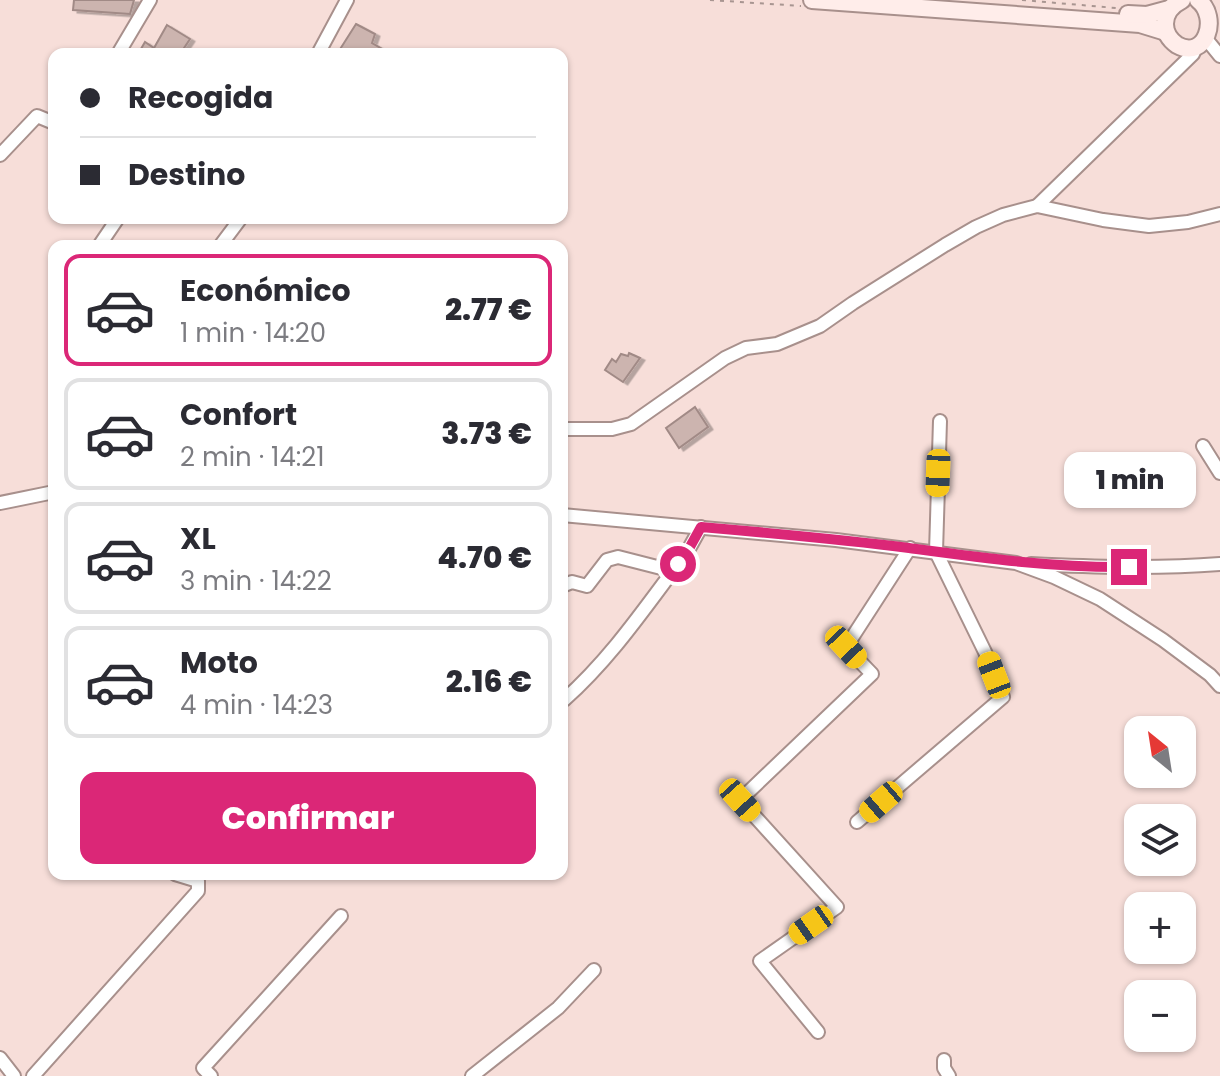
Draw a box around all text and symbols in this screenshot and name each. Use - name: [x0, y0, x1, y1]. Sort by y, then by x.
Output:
- text: Recogida: [128, 76, 273, 119]
- text: Destino: [128, 153, 245, 196]
- text: Económico: [180, 269, 351, 312]
- icon: car: [84, 274, 156, 346]
- text: 2.77 €: [445, 288, 532, 331]
- text: 1 min · 14:20: [180, 315, 326, 351]
- text: Confort: [180, 393, 297, 436]
- icon: car: [84, 398, 156, 470]
- text: 3.73 €: [441, 412, 532, 455]
- text: 2 min · 14:21: [180, 439, 325, 475]
- car: [925, 449, 951, 497]
- callout: 1 min: [1063, 451, 1195, 507]
- text: 1 min: [1096, 462, 1164, 498]
- text: XL: [180, 517, 216, 560]
- icon: car: [84, 522, 156, 594]
- text: 4.70 €: [437, 536, 532, 579]
- route start: [660, 546, 696, 582]
- route end: [1111, 549, 1147, 585]
- text: 3 min · 14:22: [180, 563, 332, 599]
- car: [821, 621, 871, 673]
- text: Moto: [180, 641, 258, 684]
- icon: car: [84, 646, 156, 718]
- car: [974, 648, 1014, 702]
- text: 2.16 €: [446, 660, 532, 703]
- text: 4 min · 14:23: [180, 687, 333, 723]
- north arrow: [1124, 716, 1196, 788]
- map controls: [1124, 716, 1196, 1052]
- button: Confirmar: [80, 772, 536, 864]
- car: [715, 774, 765, 826]
- car: [855, 777, 907, 827]
- button: layers: [1124, 804, 1196, 876]
- button: +: [1124, 892, 1196, 964]
- car: [784, 901, 838, 949]
- button: −: [1124, 980, 1196, 1052]

